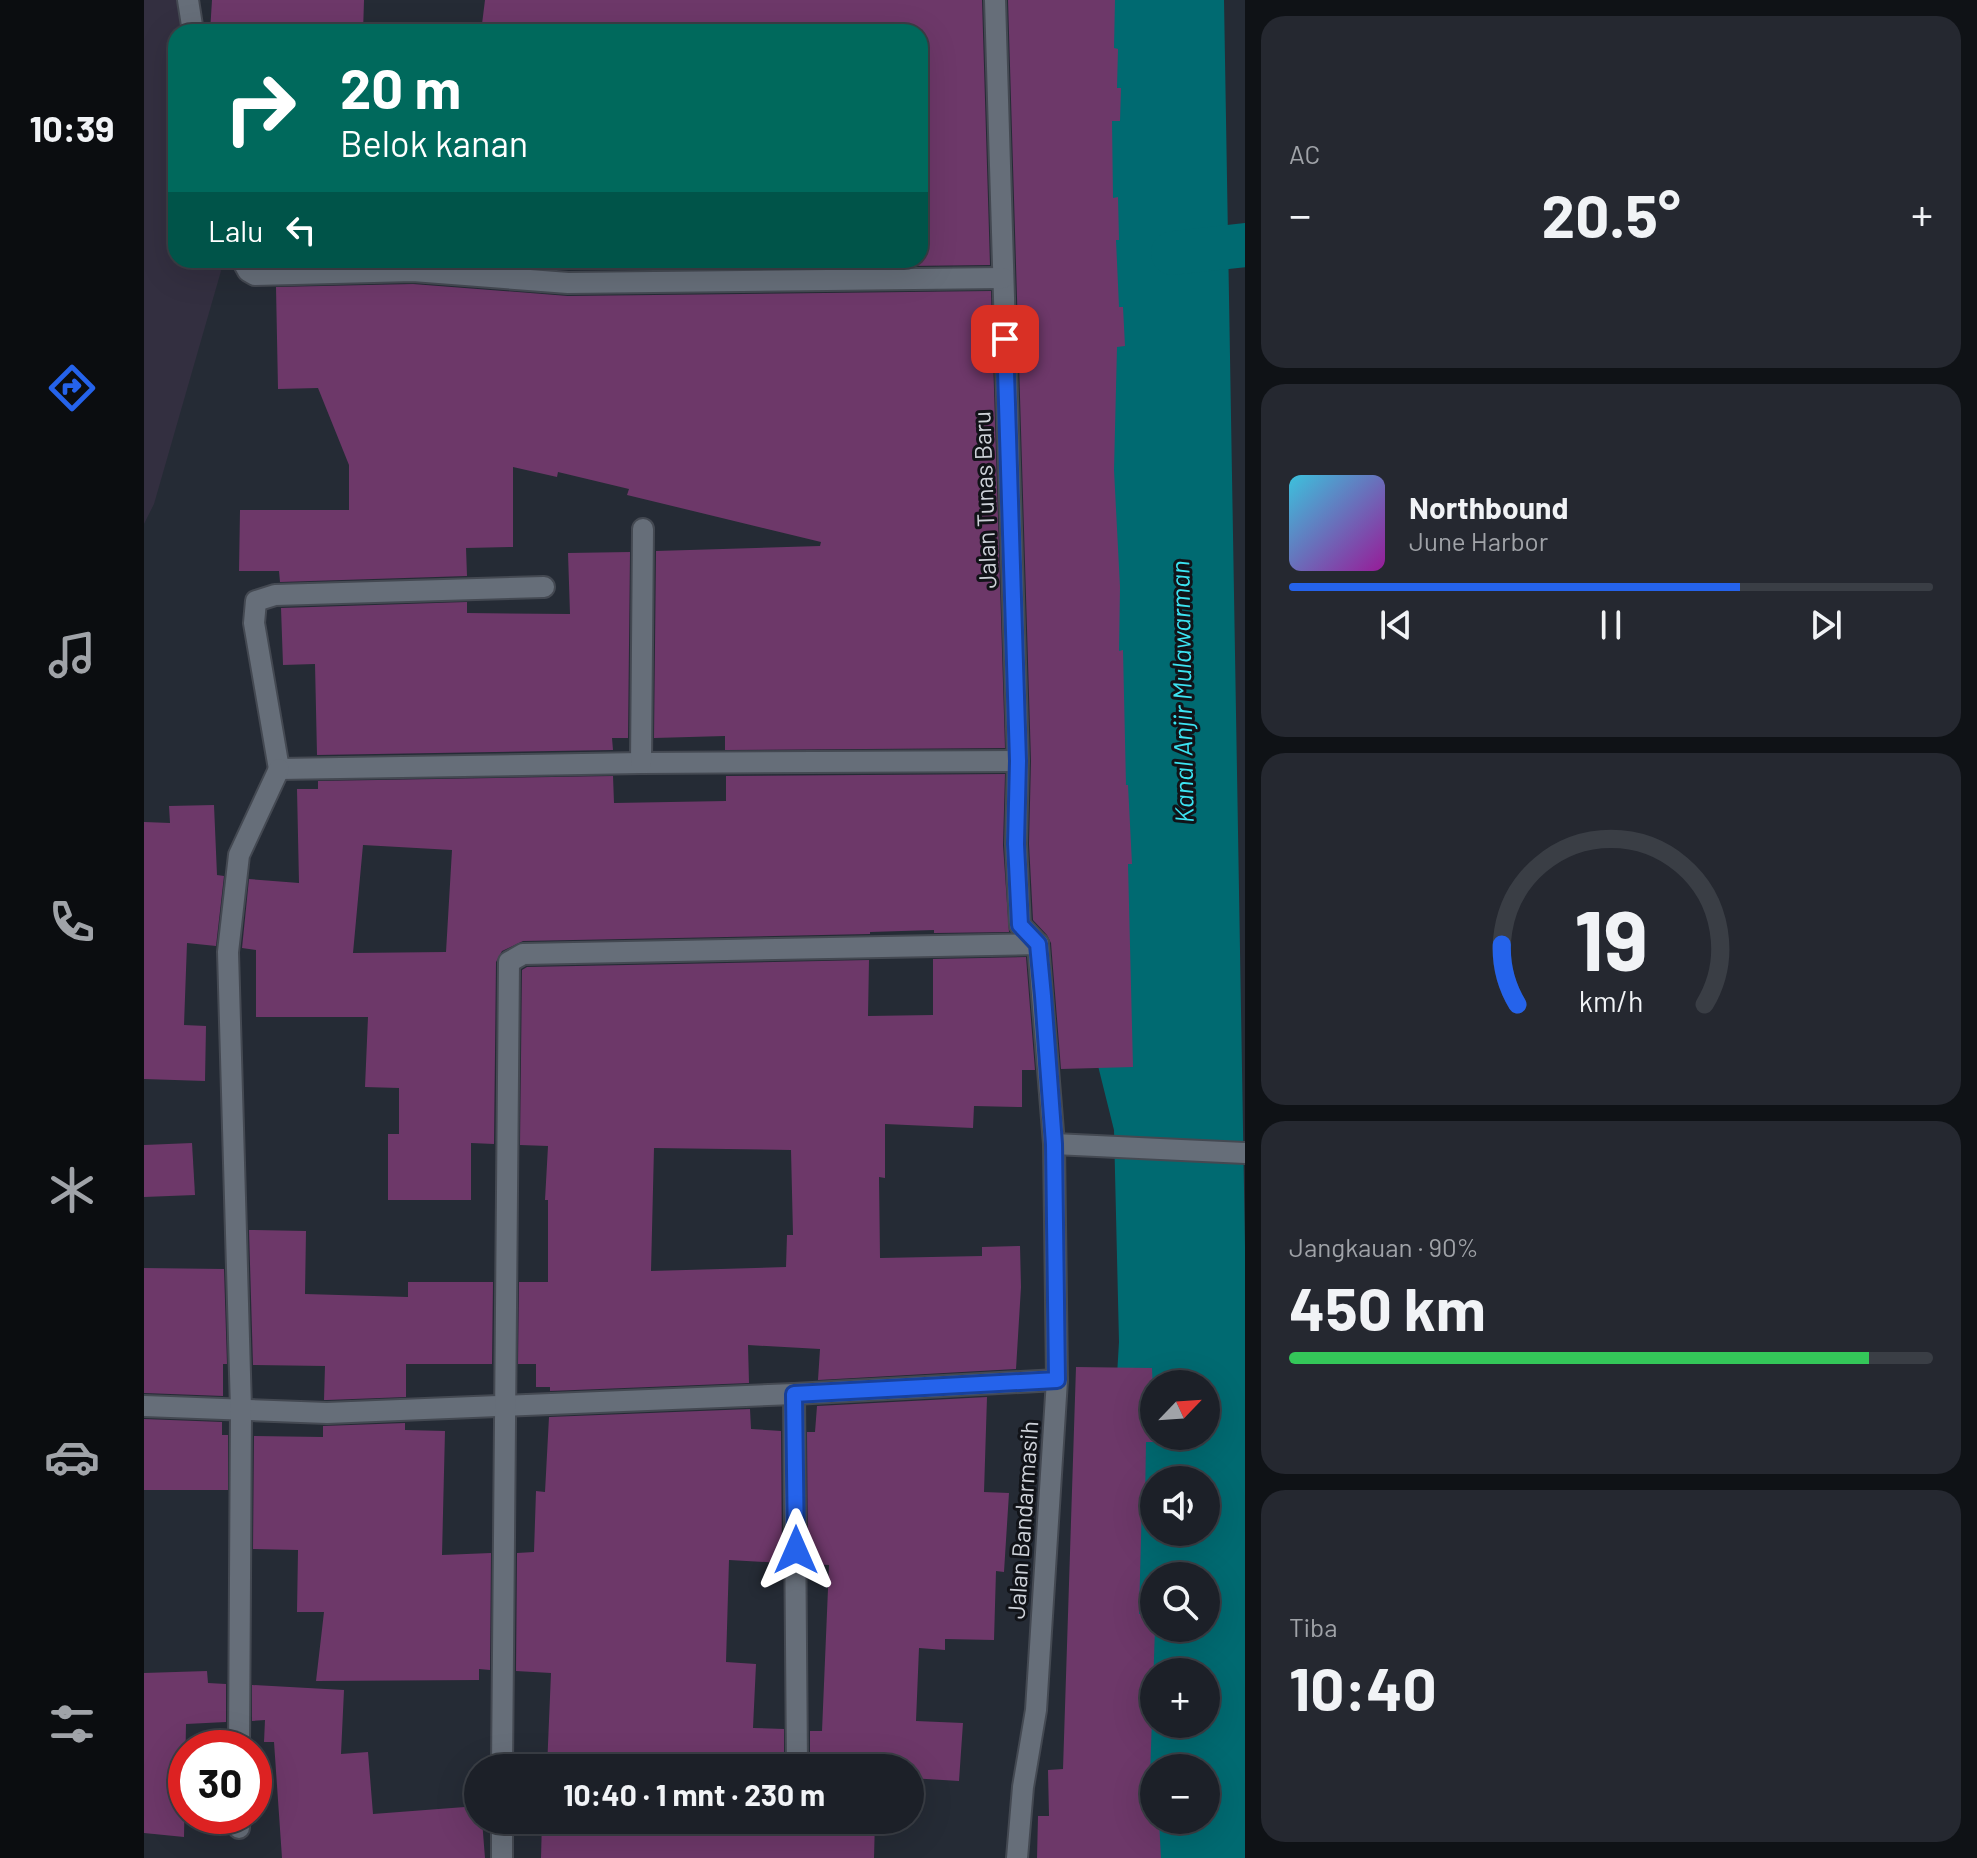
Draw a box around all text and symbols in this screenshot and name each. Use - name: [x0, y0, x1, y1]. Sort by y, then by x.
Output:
- text: 20 m: [340, 53, 461, 120]
- icon: right: [208, 56, 312, 160]
- text: 10:39: [30, 106, 114, 149]
- text: Belok kanan: [340, 121, 528, 164]
- text: AC: [1289, 138, 1320, 169]
- text: 20.5°: [1542, 178, 1680, 250]
- text: −: [1289, 187, 1311, 240]
- text: +: [1911, 187, 1933, 240]
- icon: left: [279, 208, 323, 252]
- text: Lalu: [208, 212, 263, 248]
- pin: [971, 305, 1039, 373]
- icon: arrive: [983, 317, 1027, 361]
- icon: directions: [44, 360, 100, 416]
- street label: Jalan Tunas Baru: [966, 411, 1002, 589]
- text: Northbound: [1409, 489, 1568, 525]
- text: June Harbor: [1409, 525, 1548, 556]
- water label: Kanal Anjir Mulawarman: [1163, 560, 1199, 824]
- icon: previous: [1374, 603, 1418, 647]
- icon: pause: [1589, 603, 1633, 647]
- icon: next: [1804, 603, 1848, 647]
- icon: music: [44, 627, 100, 683]
- text: 19: [1574, 888, 1648, 988]
- icon: phone: [44, 894, 100, 950]
- text: km/h: [1579, 983, 1643, 1018]
- icon: climate: [44, 1162, 100, 1218]
- text: Jangkauan · 90%: [1289, 1231, 1479, 1262]
- text: 450 km: [1289, 1271, 1486, 1343]
- north arrow: [1140, 1370, 1220, 1450]
- map controls: [1140, 1370, 1220, 1834]
- street label: Jalan Bandarmasih: [1001, 1420, 1043, 1620]
- icon: car: [44, 1429, 100, 1485]
- button: sound: [1140, 1466, 1220, 1546]
- position arrow: [754, 1508, 838, 1592]
- button: search: [1140, 1562, 1220, 1642]
- text: Tiba: [1289, 1611, 1338, 1642]
- text: 10:40: [1289, 1651, 1437, 1723]
- button: +: [1140, 1658, 1220, 1738]
- icon: filters: [44, 1696, 100, 1752]
- speed limit sign: 30: [168, 1730, 272, 1834]
- button: −: [1140, 1754, 1220, 1834]
- text: 10:40 · 1 mnt · 230 m: [563, 1776, 825, 1812]

